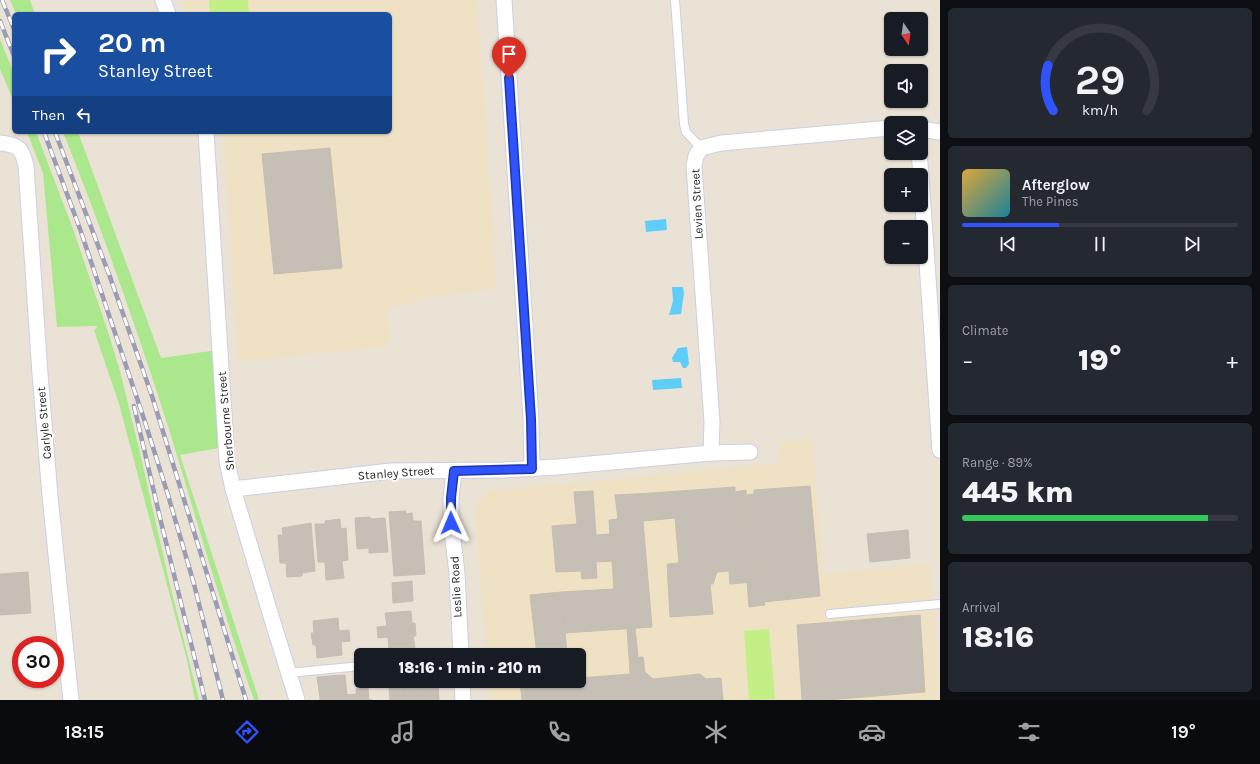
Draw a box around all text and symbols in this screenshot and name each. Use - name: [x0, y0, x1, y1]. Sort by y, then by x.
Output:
- north arrow: [884, 12, 928, 56]
- map controls: [884, 12, 928, 264]
- text: 20 m: [98, 26, 166, 59]
- icon: right: [32, 28, 84, 80]
- pin: [492, 37, 526, 78]
- icon: arrive: [498, 43, 520, 65]
- text: 29: [1075, 56, 1125, 104]
- text: Stanley Street: [98, 60, 213, 82]
- button: sound: [884, 64, 928, 108]
- text: km/h: [1082, 102, 1118, 119]
- icon: left: [73, 104, 95, 126]
- text: Then: [32, 106, 65, 124]
- button: layers: [884, 116, 928, 160]
- street label: Levien Street: [688, 168, 706, 240]
- button: +: [884, 168, 928, 212]
- text: Afterglow: [1022, 176, 1090, 194]
- text: The Pines: [1022, 194, 1079, 209]
- button: −: [884, 220, 928, 264]
- icon: previous: [997, 233, 1019, 255]
- icon: pause: [1089, 233, 1111, 255]
- icon: next: [1181, 233, 1203, 255]
- text: Climate: [962, 323, 1008, 338]
- text: 19°: [1078, 342, 1122, 378]
- text: −: [962, 348, 974, 374]
- text: +: [1226, 348, 1238, 374]
- street label: Sherbourne Street: [215, 370, 237, 471]
- street label: Carlyle Street: [34, 386, 54, 460]
- text: Range · 89%: [962, 455, 1032, 470]
- street label: Stanley Street: [357, 463, 435, 483]
- text: 445 km: [962, 474, 1074, 510]
- position arrow: [430, 502, 472, 544]
- street label: Leslie Road: [447, 556, 465, 618]
- text: Arrival: [962, 600, 1000, 615]
- text: 18:16: [962, 619, 1034, 655]
- speed limit sign: 30: [12, 636, 64, 688]
- text: 18:16 · 1 min · 210 m: [399, 659, 541, 677]
- icon: directions: [233, 718, 261, 746]
- icon: music: [389, 718, 417, 746]
- icon: phone: [545, 718, 573, 746]
- icon: climate: [702, 718, 730, 746]
- icon: car: [858, 718, 886, 746]
- icon: filters: [1015, 718, 1043, 746]
- text: 18:15: [64, 721, 104, 743]
- text: 19°: [1171, 721, 1196, 743]

